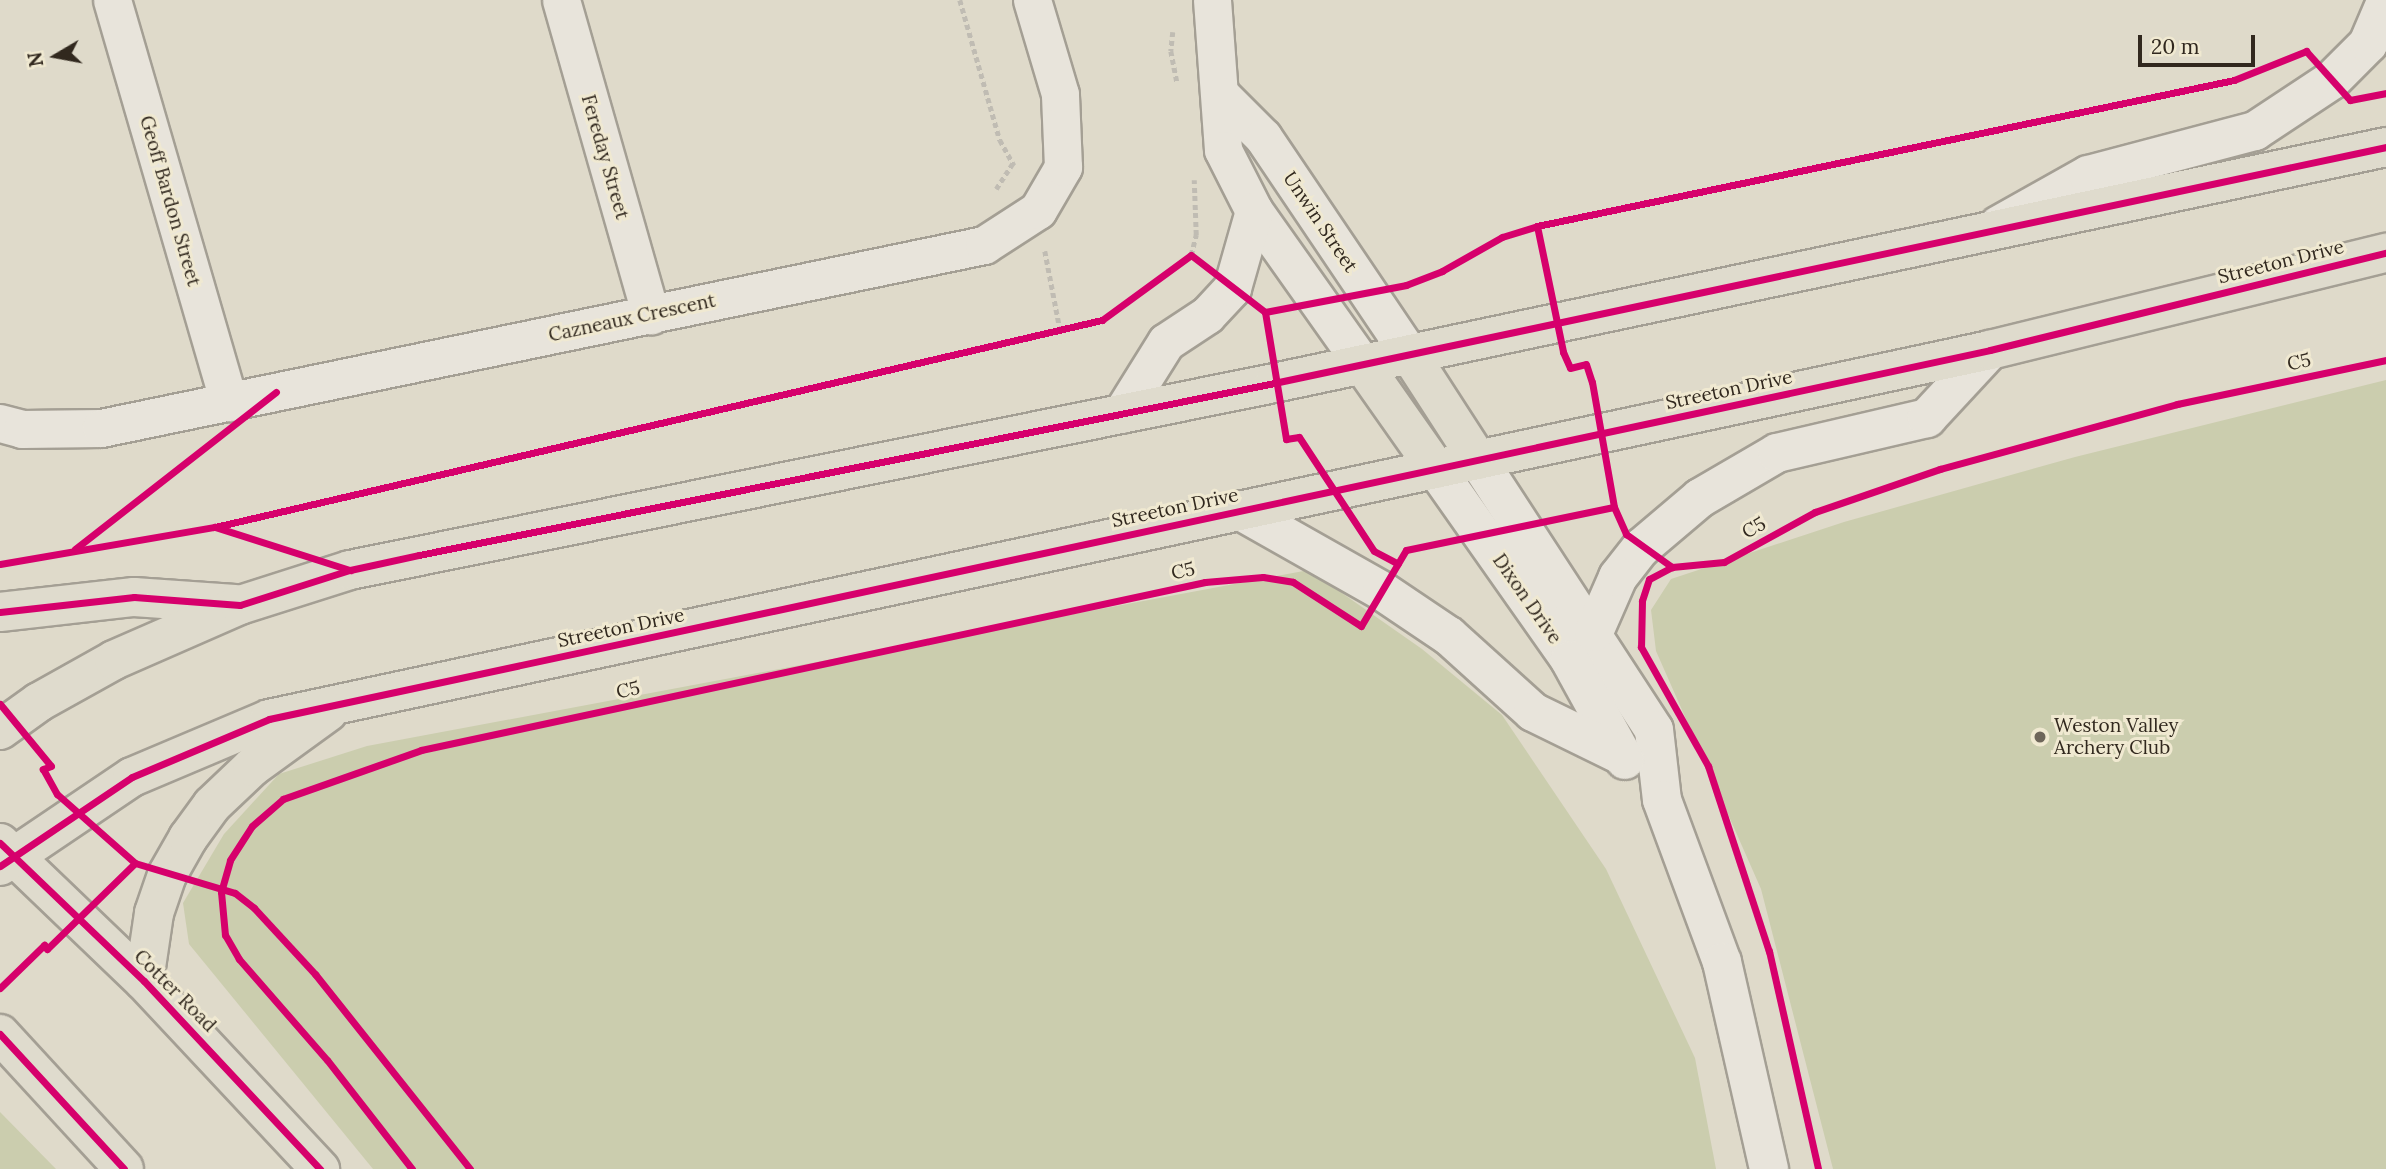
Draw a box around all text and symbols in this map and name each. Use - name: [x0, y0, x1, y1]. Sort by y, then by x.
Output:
- north arrow: [21, 21, 91, 91]
- scale bar: [2141, 21, 2258, 65]
- text: 20 m: [2151, 33, 2200, 60]
- text: N: [22, 50, 48, 69]
- street label: Fereday Street: [576, 92, 634, 222]
- street label: Geoff Bardon Street: [135, 113, 205, 289]
- street label: Unwin Street: [1278, 167, 1362, 277]
- street label: Streeton Drive: [2216, 235, 2346, 289]
- street label: Cazneaux Crescent: [546, 289, 718, 347]
- street label: C5: [2285, 348, 2313, 376]
- street label: Streeton Drive: [1664, 365, 1794, 415]
- street label: Streeton Drive: [1110, 483, 1240, 533]
- street label: C5: [1738, 512, 1770, 544]
- street label: Dixon Drive: [1488, 550, 1566, 648]
- street label: C5: [1169, 557, 1197, 585]
- street label: Streeton Drive: [556, 603, 686, 653]
- street label: C5: [614, 676, 642, 704]
- place label: Weston Valley Archery Club: [2054, 715, 2179, 759]
- marker: Weston Valley Archery Club: [2032, 729, 2048, 745]
- street label: Cotter Road: [129, 945, 221, 1037]

